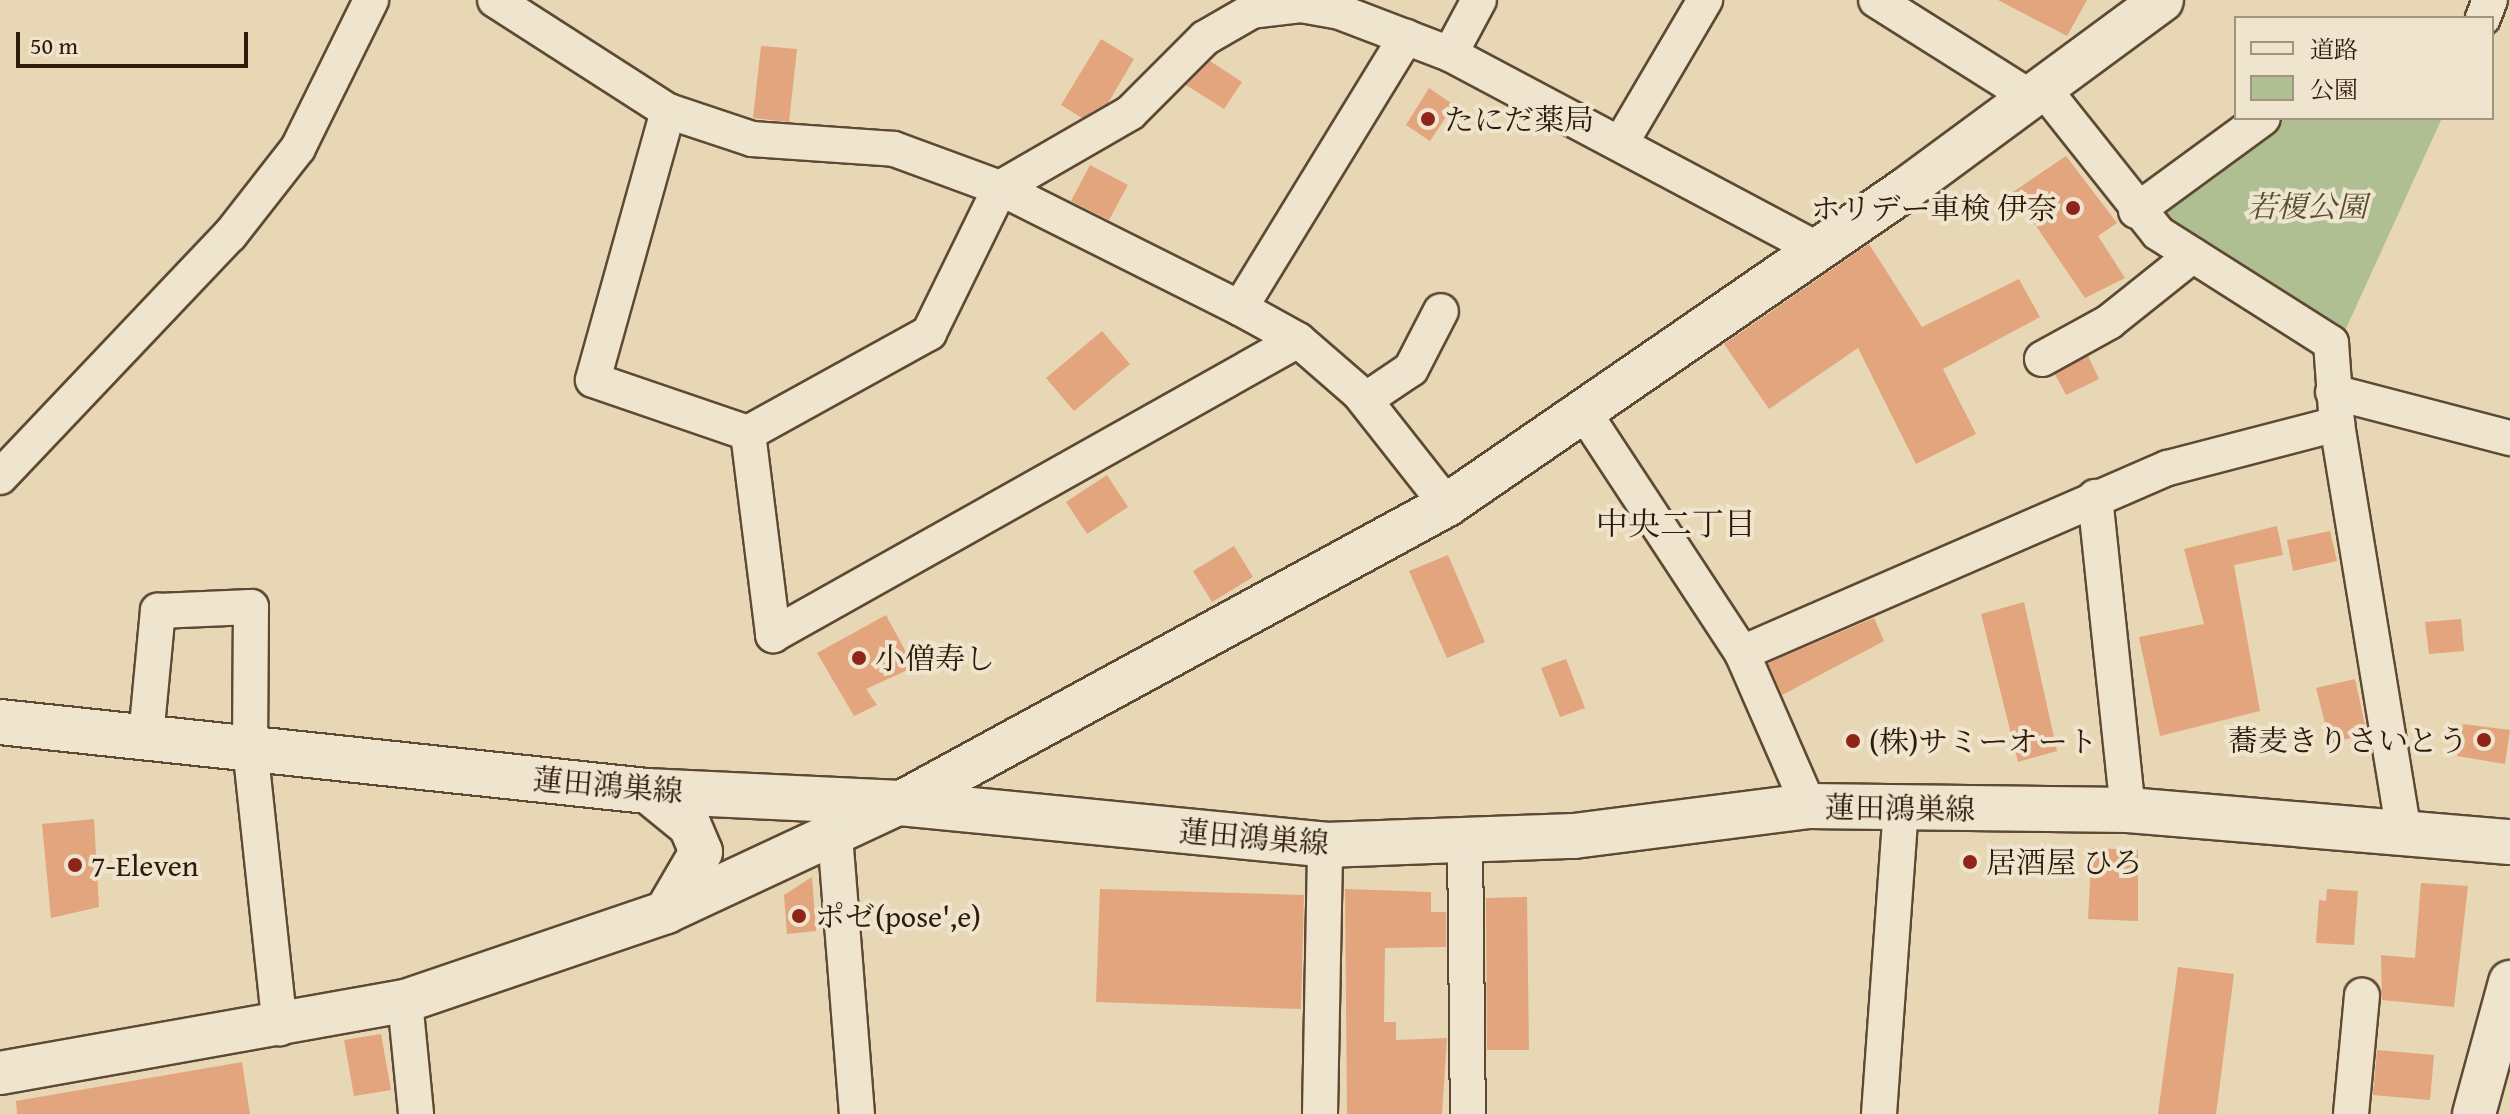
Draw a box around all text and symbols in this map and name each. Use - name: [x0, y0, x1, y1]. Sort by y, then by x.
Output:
- scale bar: [20, 16, 252, 66]
- legend: [2234, 16, 2494, 120]
- text: 50 m: [30, 28, 78, 63]
- text: 道路: [2310, 32, 2358, 67]
- text: 公園: [2310, 72, 2358, 107]
- place label: たにだ薬局: [1444, 101, 1594, 137]
- marker: たにだ薬局: [1419, 110, 1437, 128]
- park label: 若榎公園: [2247, 188, 2367, 224]
- place label: ホリデー車検 伊奈: [1810, 190, 2057, 226]
- marker: ホリデー車検 伊奈: [2064, 199, 2082, 217]
- district label: 中央二丁目: [1596, 505, 1756, 543]
- place label: 小僧寿し: [875, 640, 995, 676]
- marker: 小僧寿し: [850, 649, 868, 667]
- place label: 蕎麦きりさいとう: [2228, 722, 2468, 758]
- place label: (株)サミーオート: [1869, 723, 2098, 759]
- marker: 蕎麦きりさいとう: [2475, 731, 2493, 749]
- marker: (株)サミーオート: [1844, 732, 1862, 750]
- street label: 蓮田鴻巣線: [532, 761, 684, 809]
- street label: 蓮田鴻巣線: [1825, 789, 1975, 827]
- street label: 蓮田鴻巣線: [1178, 813, 1330, 861]
- place label: 居酒屋 ひろ: [1986, 844, 2143, 880]
- place label: 7-Eleven: [91, 847, 199, 883]
- marker: 居酒屋 ひろ: [1961, 853, 1979, 871]
- marker: 7-Eleven: [66, 856, 84, 874]
- place label: ポゼ(pose',e): [815, 898, 981, 934]
- marker: ポゼ(pose',e): [790, 907, 808, 925]

